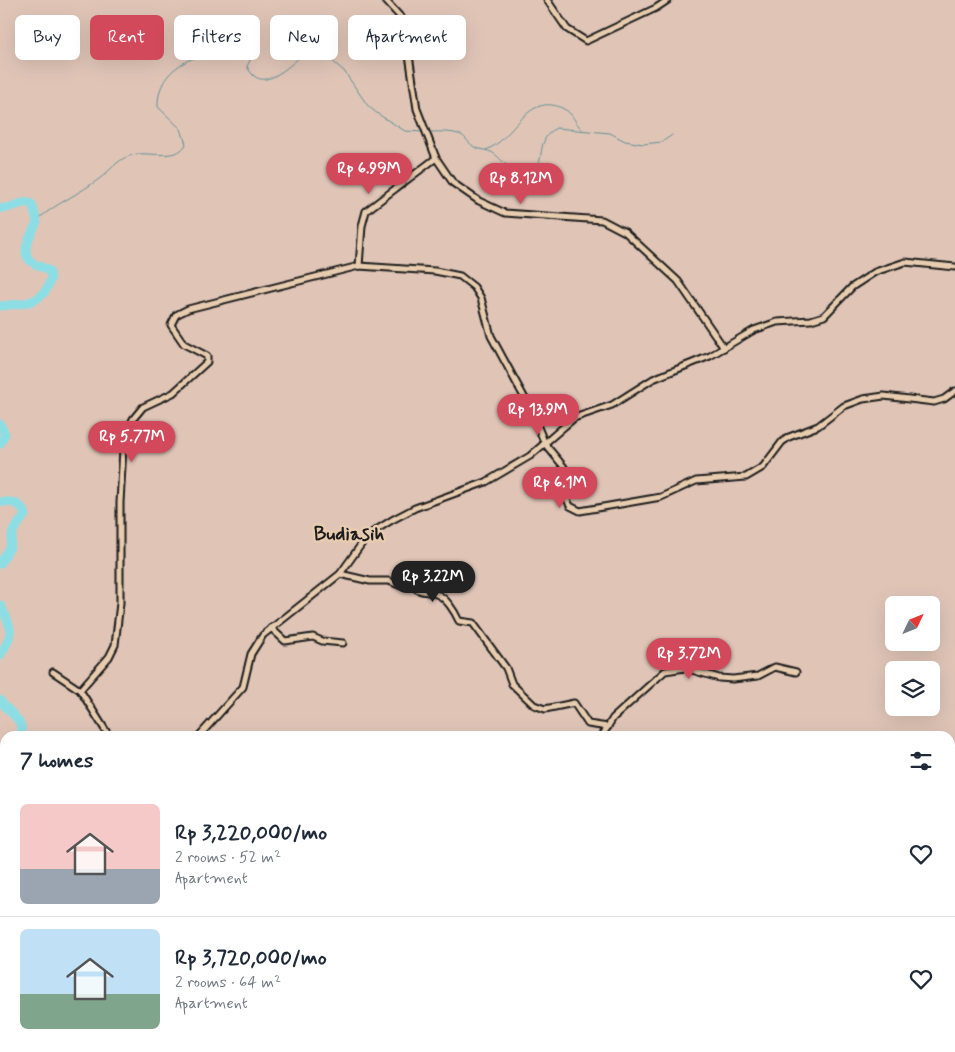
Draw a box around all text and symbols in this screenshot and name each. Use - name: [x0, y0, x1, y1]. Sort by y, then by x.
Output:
- chip: Buy: [15, 15, 80, 60]
- chip: Rent: [90, 15, 164, 60]
- chip: Filters: [174, 15, 260, 60]
- chip: New: [270, 15, 338, 60]
- chip: Apartment: [348, 15, 466, 60]
- pin: Rp 6.99M: [317, 152, 421, 195]
- text: Rp 6.99M: [337, 158, 401, 179]
- pin: Rp 8.12M: [469, 162, 573, 205]
- text: Rp 8.12M: [490, 168, 552, 189]
- pin: Rp 13.9M: [486, 394, 590, 436]
- text: Rp 13.9M: [508, 399, 568, 420]
- pin: Rp 5.77M: [80, 420, 184, 463]
- text: Rp 5.77M: [99, 426, 165, 447]
- pin: Rp 6.1M: [514, 466, 606, 509]
- text: Rp 6.1M: [533, 472, 587, 493]
- district label: Budiasih: [314, 521, 384, 548]
- pin: Rp 3.22M: [381, 560, 485, 603]
- text: Rp 3.22M: [402, 566, 464, 587]
- north arrow: [885, 596, 940, 651]
- map controls: [885, 596, 940, 716]
- pin: Rp 3.72M: [637, 638, 741, 680]
- text: Rp 3.72M: [657, 643, 721, 664]
- button: layers: [885, 661, 940, 716]
- text: 7 homes: [20, 747, 93, 775]
- icon: filters: [907, 747, 935, 775]
- text: Rp 3,220,000/mo: [175, 819, 327, 847]
- icon: home: [60, 824, 120, 884]
- icon: heart: [907, 840, 935, 868]
- text: 2 rooms · 52 m²: [175, 847, 281, 868]
- text: Apartment: [175, 868, 248, 889]
- text: Rp 3,720,000/mo: [175, 944, 327, 972]
- icon: home: [60, 949, 120, 1009]
- icon: heart: [907, 965, 935, 993]
- text: 2 rooms · 64 m²: [175, 972, 281, 993]
- text: Apartment: [175, 993, 248, 1014]

